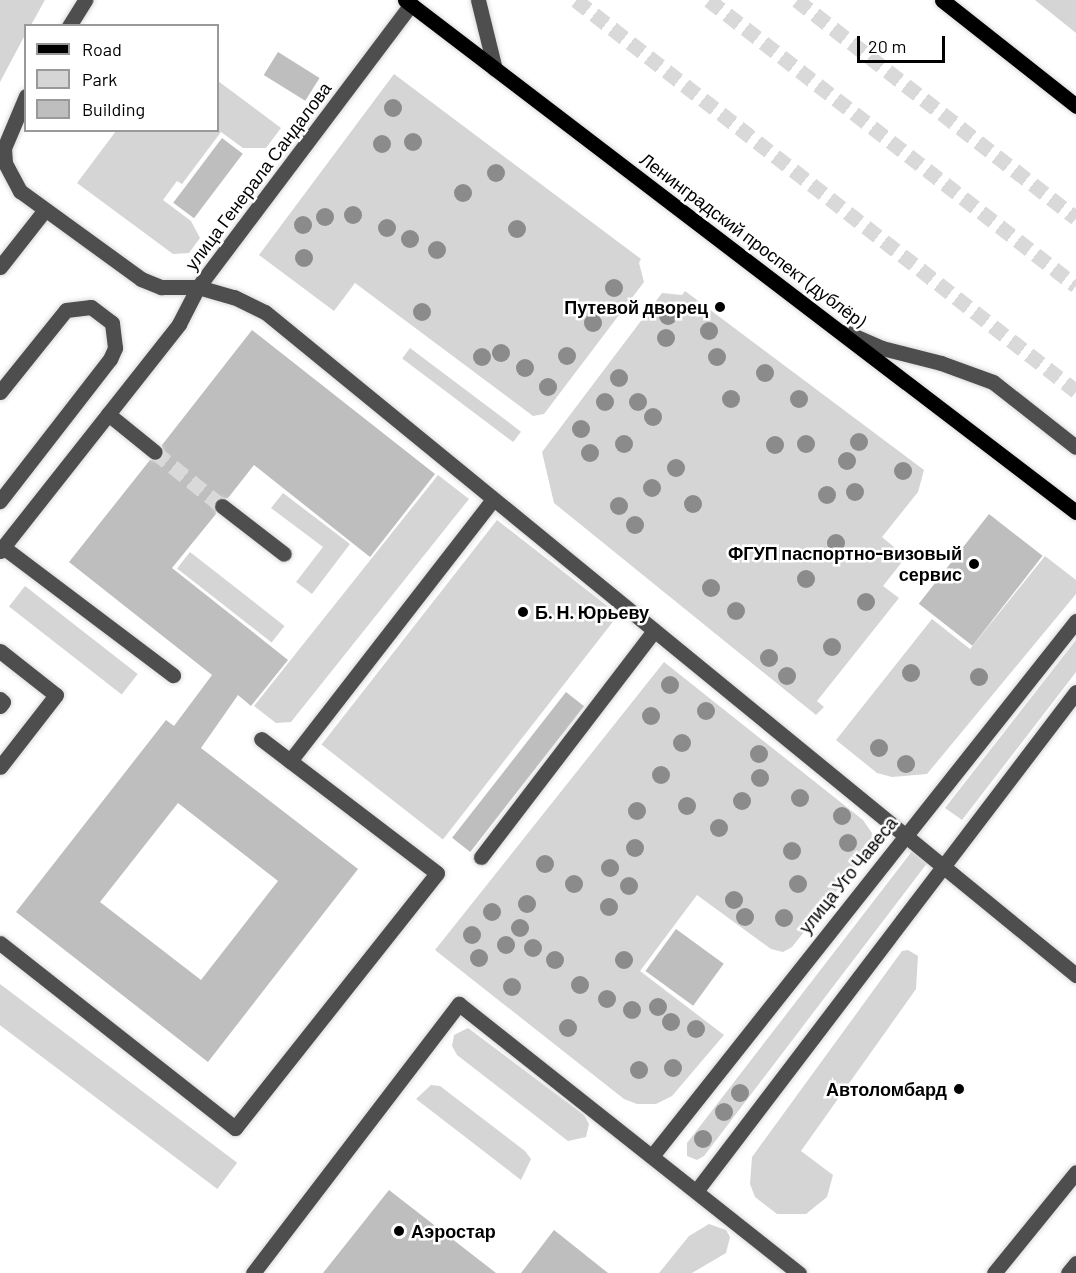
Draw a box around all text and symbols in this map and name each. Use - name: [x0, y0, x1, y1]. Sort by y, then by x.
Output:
- legend: [24, 24, 219, 132]
- scale bar: [860, 24, 948, 62]
- text: 20 m: [868, 35, 906, 57]
- text: Road: [82, 38, 122, 60]
- text: Park: [82, 68, 117, 90]
- street label: улица Генерала Сандалова: [180, 78, 336, 274]
- text: Building: [82, 98, 145, 120]
- street label: Ленинградский проспект (дублёр): [636, 148, 870, 332]
- place label: Путевой дворец: [564, 296, 708, 318]
- marker: Путевой дворец: [713, 300, 727, 314]
- place label: ФГУП паспортно-визовый сервис: [728, 543, 962, 586]
- marker: ФГУП паспортно-визовый сервис: [967, 557, 981, 571]
- place label: Б. Н. Юрьеву: [535, 601, 649, 623]
- marker: Б. Н. Юрьеву: [516, 605, 530, 619]
- street label: улица Уго Чавеса: [794, 812, 902, 938]
- place label: Автоломбард: [826, 1078, 947, 1100]
- marker: Автоломбард: [952, 1082, 966, 1096]
- place label: Аэростар: [411, 1220, 496, 1242]
- marker: Аэростар: [392, 1224, 406, 1238]

